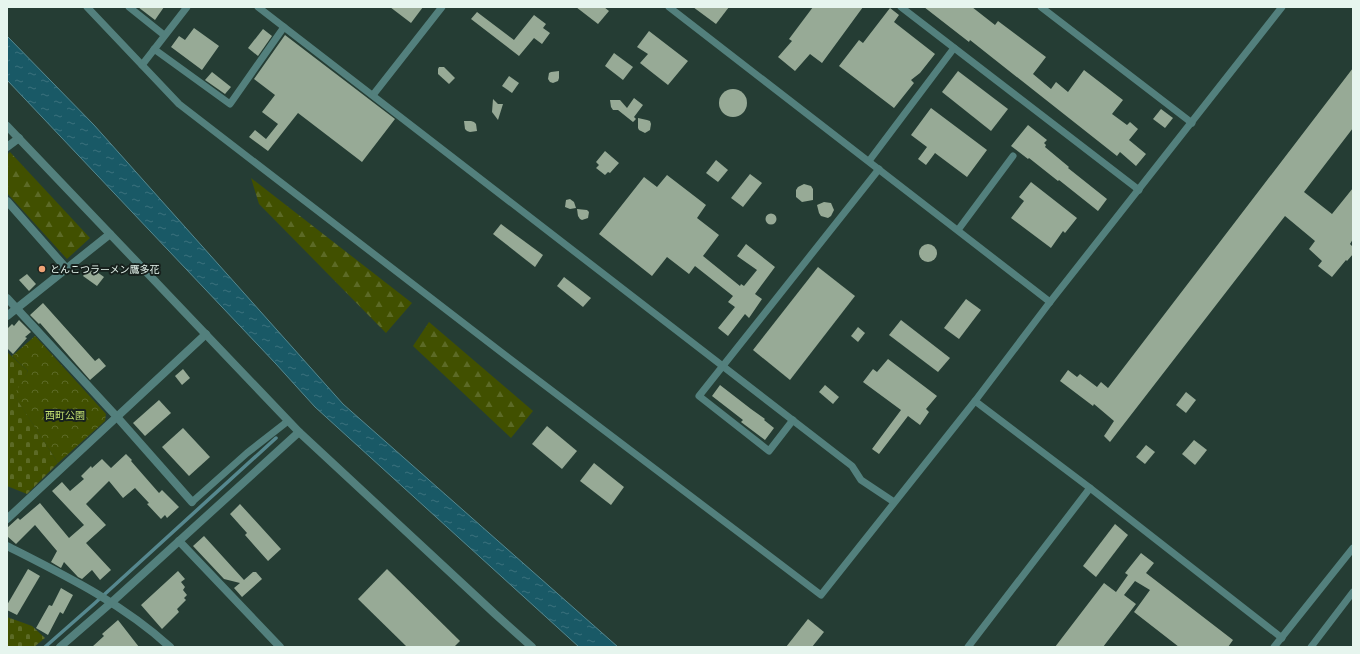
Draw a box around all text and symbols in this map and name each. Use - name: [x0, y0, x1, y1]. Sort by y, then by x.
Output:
- marker: とんこつラーメン鷹多花: [37, 264, 47, 274]
- place label: とんこつラーメン鷹多花: [50, 264, 160, 275]
- park label: 西町公園: [45, 410, 85, 421]

